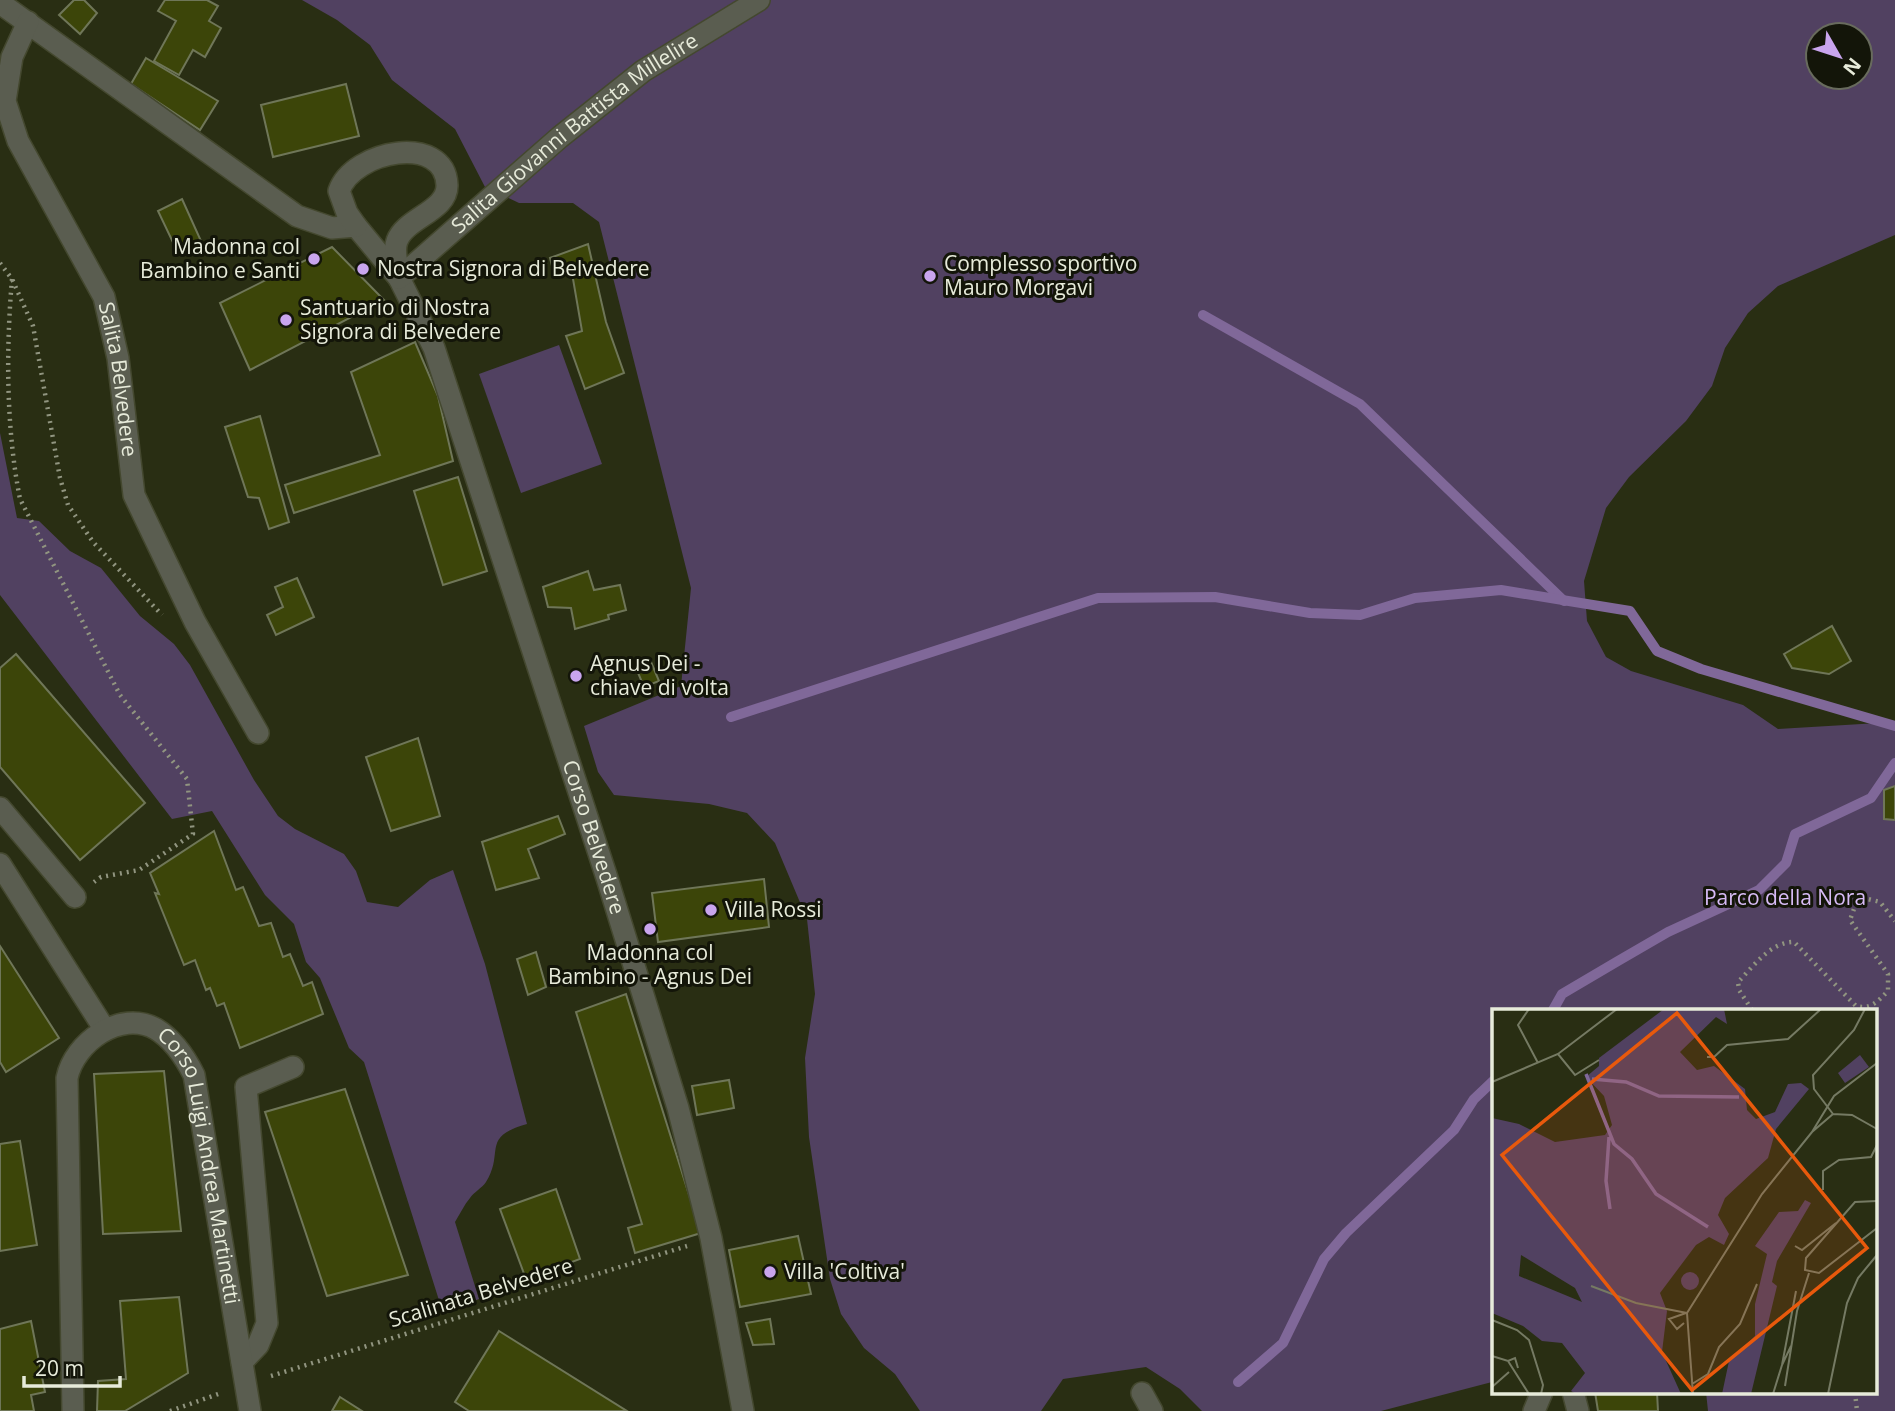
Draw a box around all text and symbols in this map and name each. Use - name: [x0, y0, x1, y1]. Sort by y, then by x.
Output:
- north arrow: [1804, 21, 1874, 91]
- street label: Salita Giovanni Battista Millelire: [445, 26, 703, 239]
- text: N: [1837, 53, 1867, 81]
- place label: Madonna col Bambino e Santi: [140, 232, 300, 284]
- place label: Complesso sportivo Mauro Morgavi: [944, 249, 1137, 301]
- marker: Madonna col Bambino e Santi: [306, 251, 322, 267]
- place label: Nostra Signora di Belvedere: [377, 254, 650, 282]
- marker: Nostra Signora di Belvedere: [355, 261, 371, 277]
- marker: Complesso sportivo Mauro Morgavi: [922, 268, 938, 284]
- place label: Santuario di Nostra Signora di Belvedere: [300, 293, 501, 345]
- street label: Salita Belvedere: [93, 299, 144, 458]
- marker: Santuario di Nostra Signora di Belvedere: [278, 312, 294, 328]
- place label: Agnus Dei - chiave di volta: [590, 649, 729, 701]
- marker: Agnus Dei - chiave di volta: [568, 668, 584, 684]
- street label: Corso Belvedere: [556, 756, 632, 918]
- park label: Parco della Nora: [1704, 883, 1866, 911]
- place label: Villa Rossi: [725, 895, 821, 923]
- marker: Villa Rossi: [703, 902, 719, 918]
- marker: Madonna col Bambino - Agnus Dei: [642, 921, 658, 937]
- place label: Madonna col Bambino - Agnus Dei: [548, 938, 752, 990]
- inset map: [1492, 1009, 1878, 1394]
- street label: Corso Luigi Andrea Martinetti: [152, 1020, 247, 1306]
- street label: Scalinata Belvedere: [385, 1251, 576, 1333]
- place label: Villa 'Coltiva': [784, 1257, 905, 1285]
- marker: Villa 'Coltiva': [762, 1264, 778, 1280]
- scale bar: [24, 1344, 121, 1388]
- text: 20 m: [35, 1354, 84, 1382]

